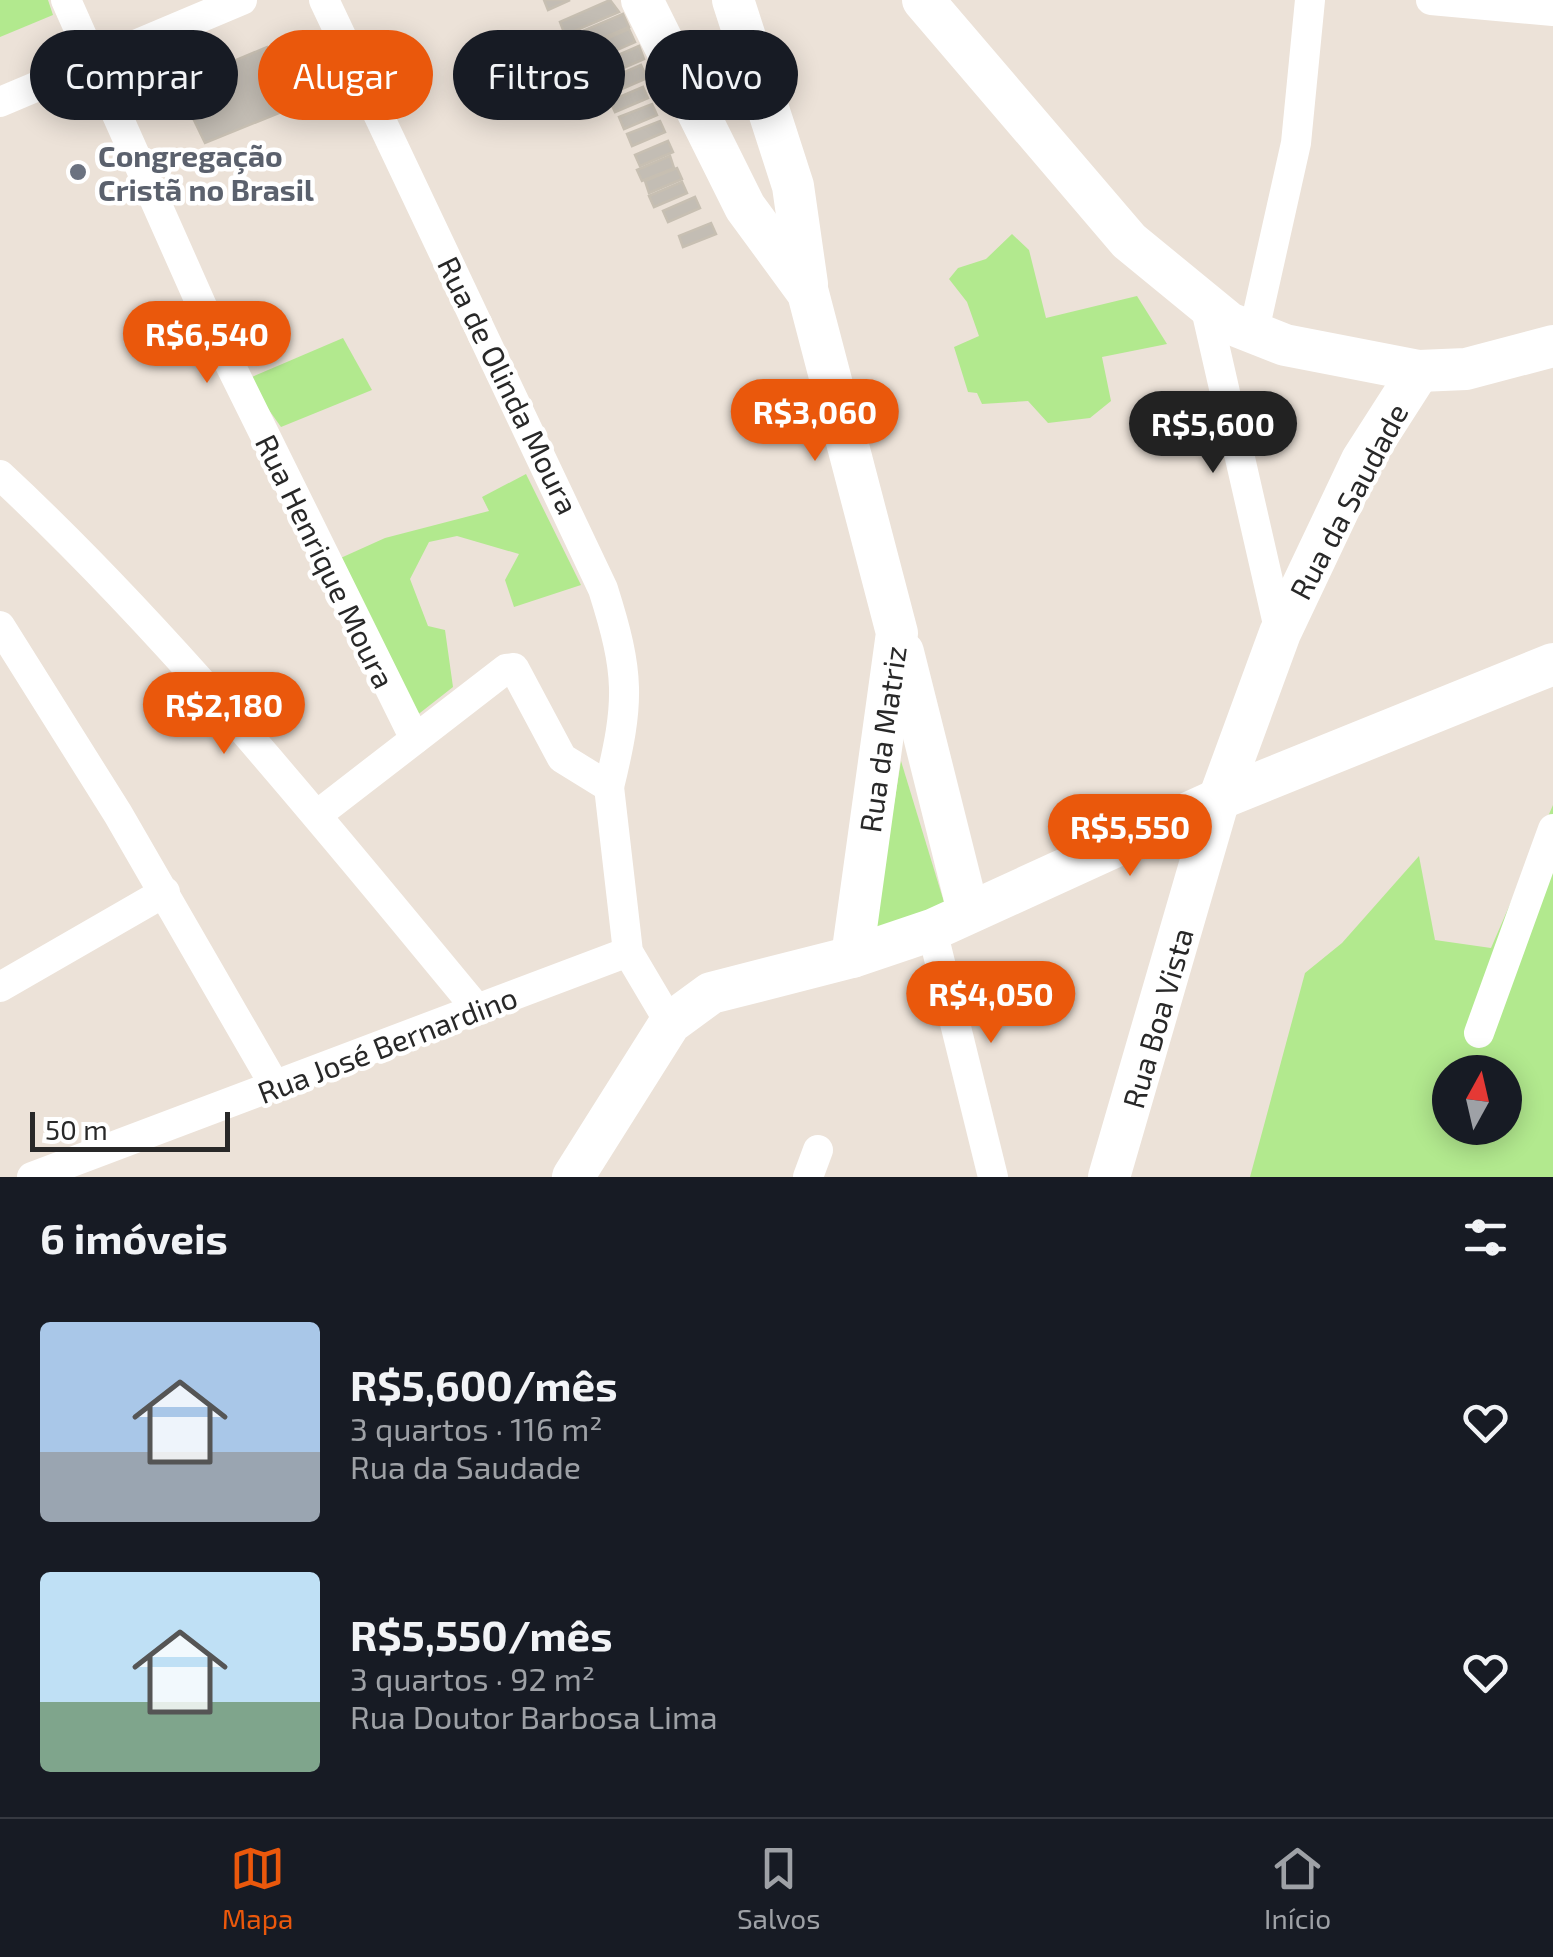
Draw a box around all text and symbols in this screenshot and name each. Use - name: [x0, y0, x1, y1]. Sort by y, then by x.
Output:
- chip: Comprar: [30, 30, 238, 120]
- chip: Alugar: [258, 30, 433, 120]
- chip: Filtros: [453, 30, 625, 120]
- chip: Novo: [645, 30, 798, 120]
- place label: Congregação Cristã no Brasil: [98, 137, 314, 207]
- marker: Congregação Cristã no Brasil: [67, 161, 89, 183]
- street label: Rua de Olinda Moura: [431, 250, 587, 520]
- pin: R$6,540: [115, 301, 299, 386]
- text: R$6,540: [145, 314, 269, 352]
- pin: R$3,060: [723, 379, 907, 464]
- pin: R$5,600: [1121, 391, 1305, 476]
- text: R$3,060: [753, 392, 877, 430]
- street label: Rua da Saudade: [1281, 397, 1415, 605]
- text: R$5,600: [1151, 404, 1275, 442]
- street label: Rua Henrique Moura: [249, 428, 403, 694]
- street label: Rua da Matriz: [851, 643, 913, 835]
- pin: R$2,180: [132, 672, 316, 757]
- text: R$2,180: [165, 685, 283, 723]
- pin: R$5,550: [1038, 794, 1222, 879]
- text: R$5,550: [1070, 807, 1190, 845]
- street label: Rua Boa Vista: [1114, 924, 1200, 1112]
- pin: R$4,050: [899, 961, 1083, 1046]
- text: R$4,050: [928, 974, 1054, 1012]
- street label: Rua José Bernardino: [252, 978, 522, 1110]
- north arrow: [1432, 1055, 1522, 1145]
- map controls: [1432, 1055, 1522, 1145]
- scale bar: [30, 1107, 230, 1152]
- text: 50 m: [45, 1112, 108, 1146]
- icon: filters: [1458, 1210, 1513, 1265]
- text: 6 imóveis: [40, 1212, 228, 1262]
- text: R$5,600/mês: [350, 1359, 618, 1409]
- icon: home: [120, 1362, 240, 1482]
- icon: heart: [1458, 1395, 1513, 1450]
- text: 3 quartos · 116 m²: [350, 1409, 602, 1447]
- text: Rua da Saudade: [350, 1447, 581, 1485]
- text: R$5,550/mês: [350, 1609, 613, 1659]
- icon: home: [120, 1612, 240, 1732]
- icon: heart: [1458, 1645, 1513, 1700]
- text: 3 quartos · 92 m²: [350, 1659, 595, 1697]
- text: Rua Doutor Barbosa Lima: [350, 1697, 718, 1735]
- tab: Mapa: [222, 1841, 293, 1935]
- tab: Salvos: [737, 1841, 821, 1935]
- tab: Início: [1264, 1841, 1331, 1935]

